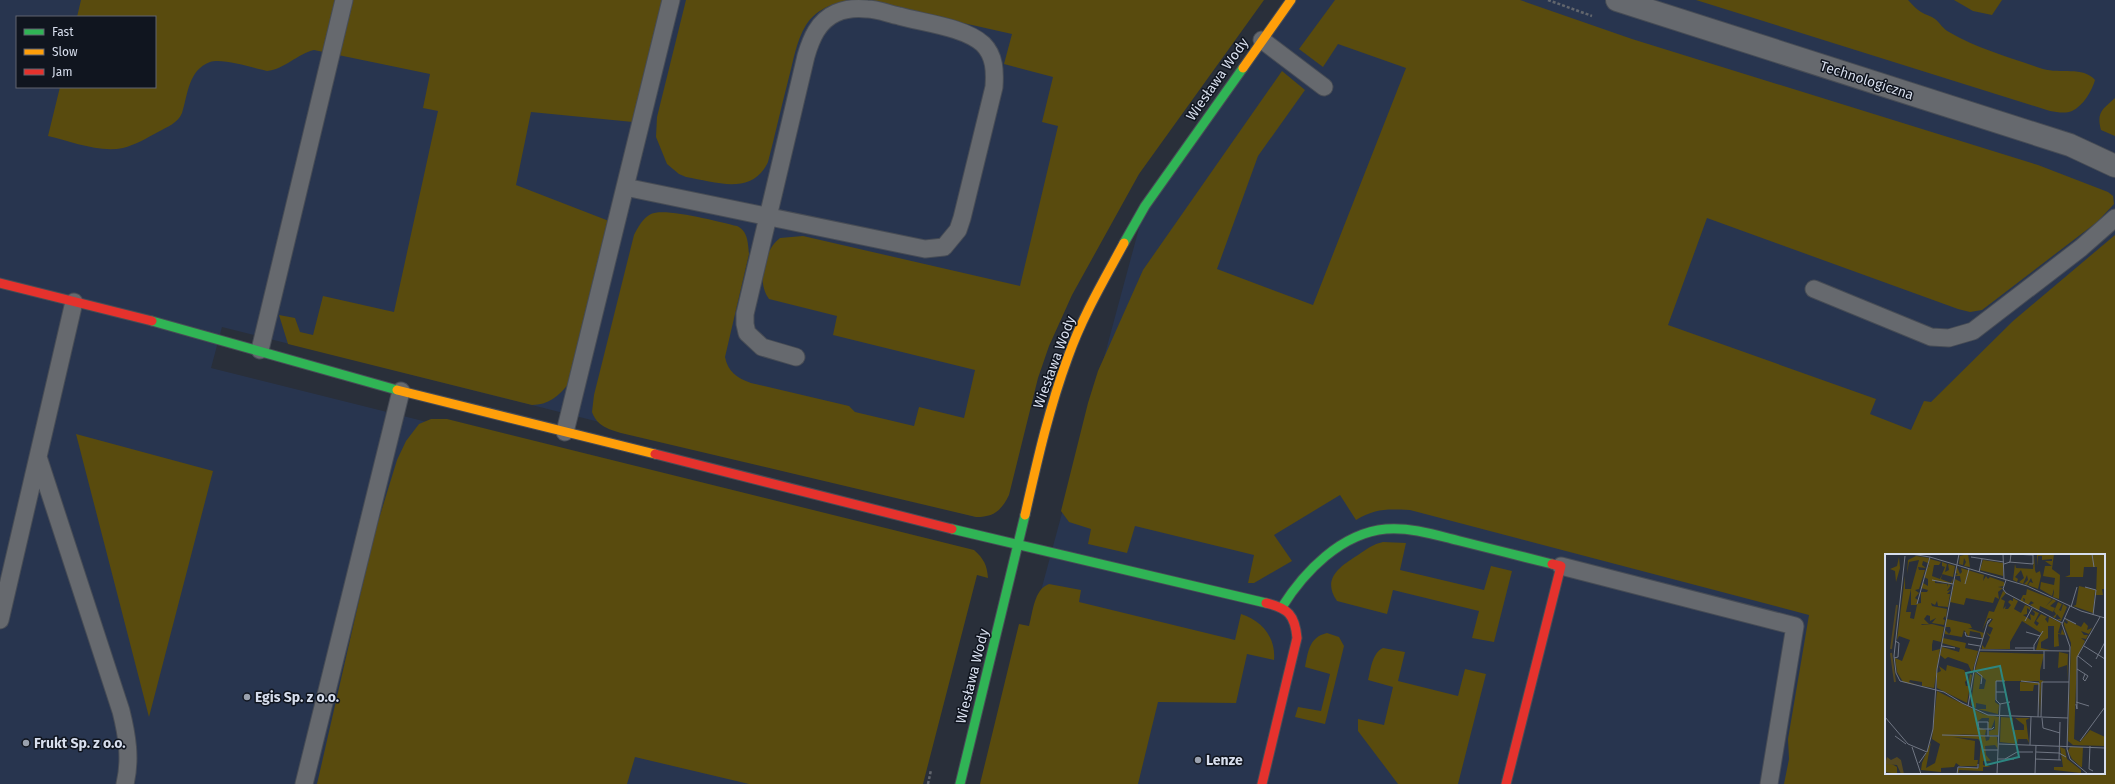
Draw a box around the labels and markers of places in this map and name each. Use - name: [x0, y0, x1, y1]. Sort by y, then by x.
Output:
- place label: Egis Sp. z o.o.: [255, 689, 339, 706]
- marker: Egis Sp. z o.o.: [242, 692, 252, 702]
- place label: Frukt Sp. z o.o.: [34, 735, 126, 752]
- marker: Frukt Sp. z o.o.: [21, 738, 31, 748]
- place label: Lenze: [1206, 752, 1243, 769]
- marker: Lenze: [1193, 755, 1203, 765]

